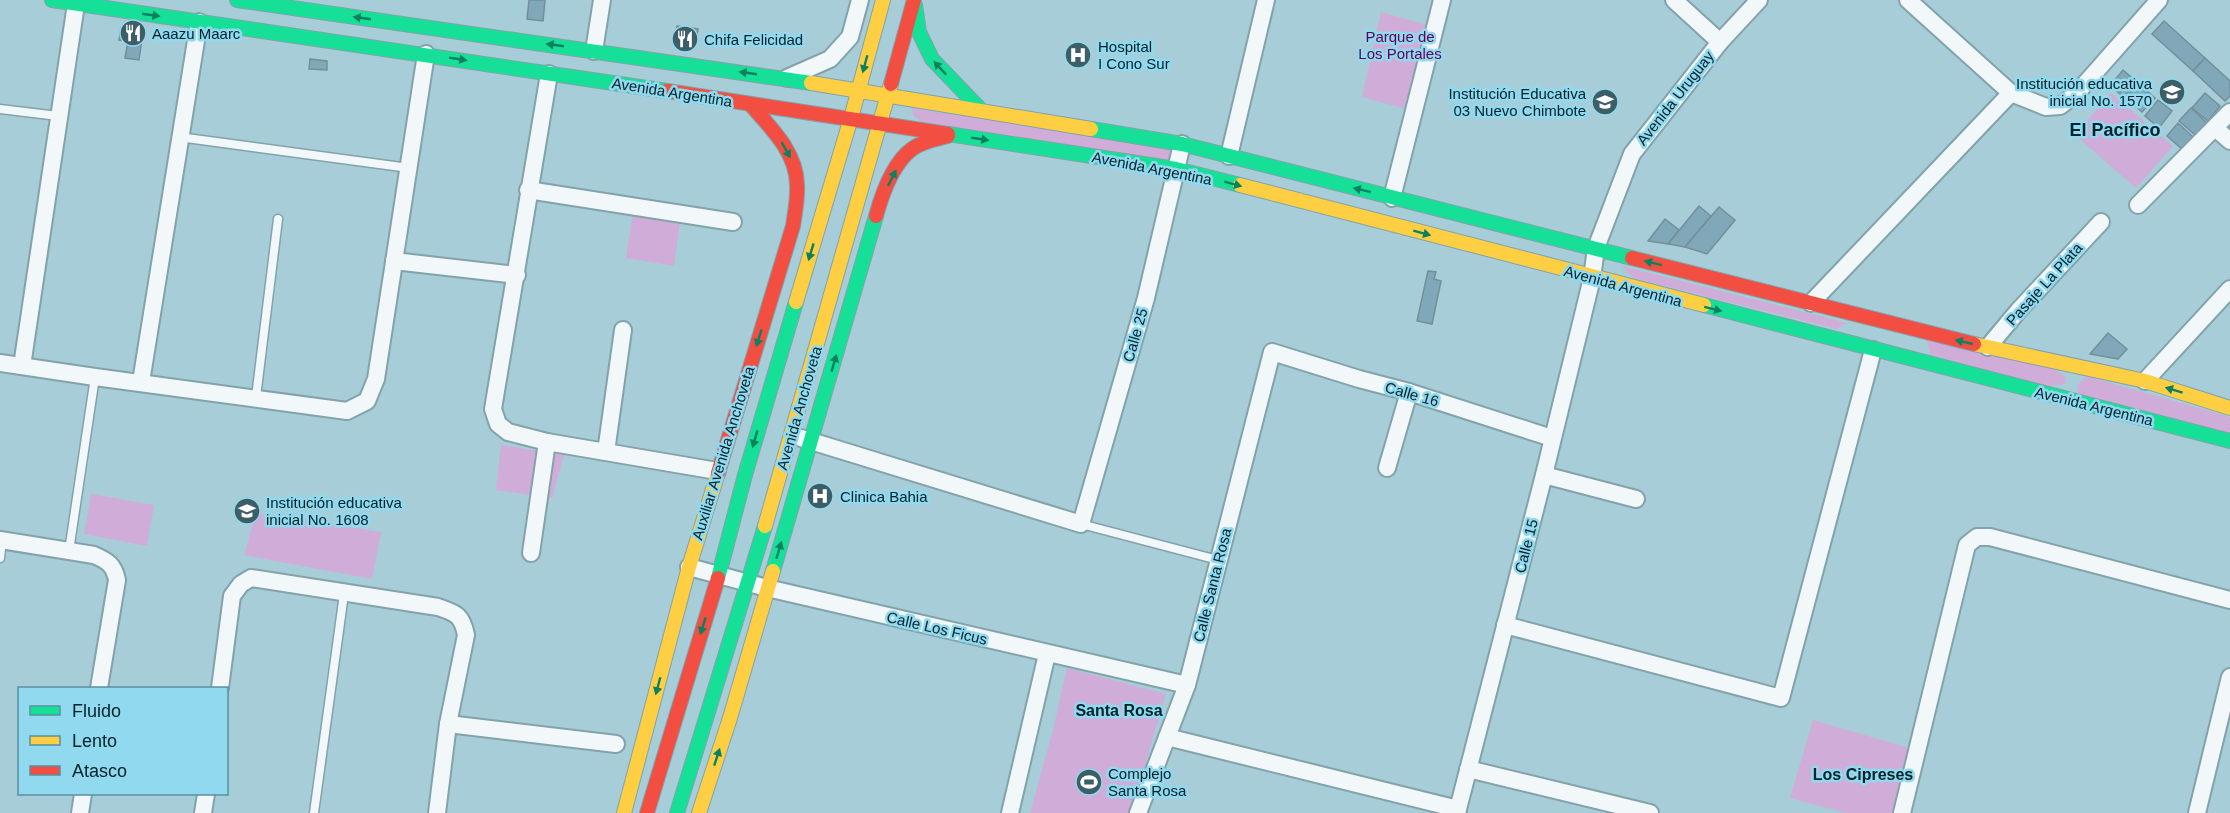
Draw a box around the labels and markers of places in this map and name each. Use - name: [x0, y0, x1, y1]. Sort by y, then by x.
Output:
- restaurant icon: Aaazu Maarc: [118, 18, 148, 48]
- restaurant icon: Chifa Felicidad: [670, 24, 700, 54]
- place label: Aaazu Maarc: [152, 25, 241, 42]
- place label: Chifa Felicidad: [704, 31, 803, 48]
- place label: Hospital I Cono Sur: [1098, 38, 1170, 72]
- hospital icon: Hospital I Cono Sur: [1063, 40, 1093, 70]
- place label: Institución educativa inicial No. 1570: [2016, 75, 2153, 109]
- school or university icon: Institución educativa inicial No. 1570: [2157, 77, 2187, 107]
- place label: Institución Educativa 03 Nuevo Chimbote: [1448, 85, 1587, 119]
- school or university icon: Institución Educativa 03 Nuevo Chimbote: [1590, 87, 1620, 117]
- hospital icon: Clinica Bahia: [805, 481, 835, 511]
- place label: Clinica Bahia: [840, 488, 928, 505]
- place label: Institución educativa inicial No. 1608: [266, 494, 403, 528]
- school or university icon: Institución educativa inicial No. 1608: [232, 496, 262, 526]
- place label: Complejo Santa Rosa: [1108, 765, 1187, 799]
- sports icon: Complejo Santa Rosa: [1074, 767, 1104, 797]

